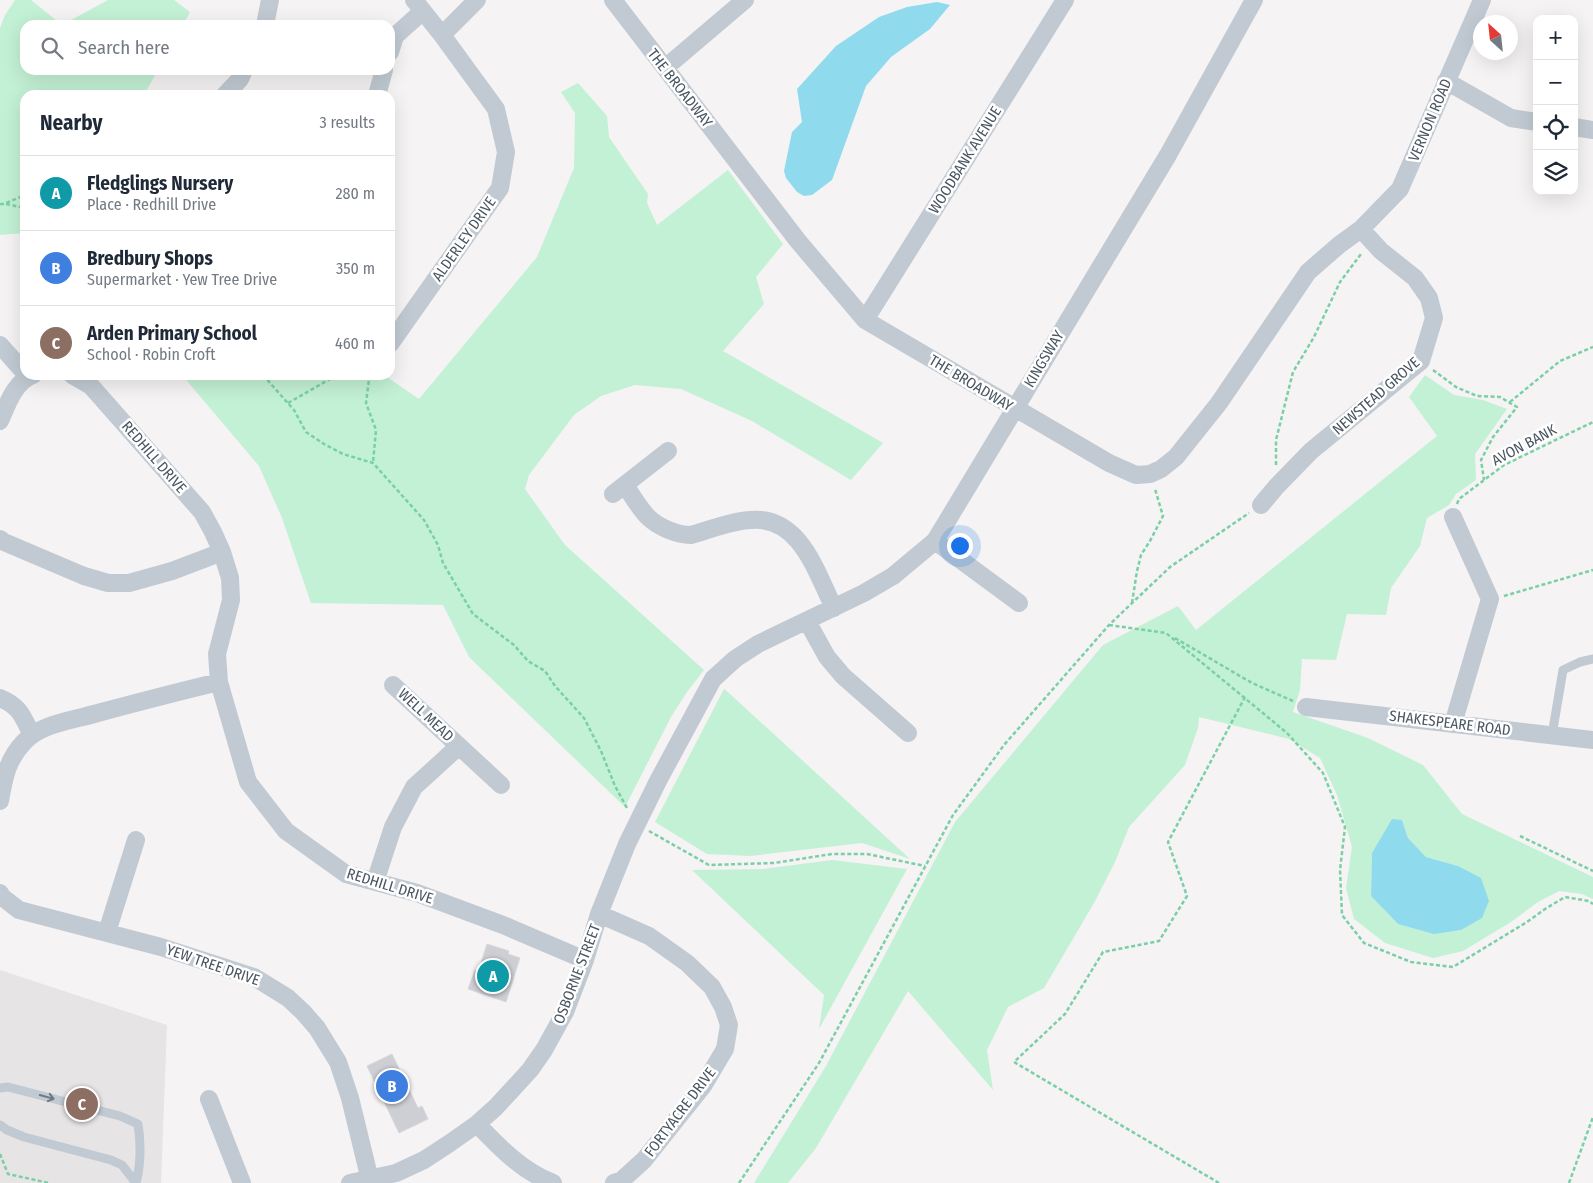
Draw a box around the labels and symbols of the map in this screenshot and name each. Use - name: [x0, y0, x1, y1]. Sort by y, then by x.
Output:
- north arrow: [1473, 15, 1518, 60]
- street label: THE BROADWAY: [644, 45, 717, 131]
- street label: VERNON ROAD: [1405, 76, 1455, 164]
- street label: WOODBANK AVENUE: [925, 103, 1005, 217]
- street label: ALDERLEY DRIVE: [428, 193, 500, 285]
- street label: KINGSWAY: [1020, 327, 1068, 391]
- street label: THE BROADWAY: [926, 351, 1017, 415]
- street label: NEWSTEAD GROVE: [1329, 353, 1423, 439]
- street label: REDHILL DRIVE: [118, 417, 190, 497]
- street label: AVON BANK: [1489, 421, 1559, 469]
- your location: [947, 533, 973, 559]
- street label: WELL MEAD: [394, 685, 458, 745]
- street label: SHAKESPEARE ROAD: [1388, 707, 1512, 739]
- street label: REDHILL DRIVE: [345, 864, 435, 908]
- street label: OSBORNE STREET: [550, 921, 604, 1027]
- street label: YEW TREE DRIVE: [164, 941, 262, 989]
- pin: A: [477, 957, 509, 995]
- street label: FORTYACRE DRIVE: [641, 1064, 719, 1160]
- pin: B: [376, 1067, 408, 1105]
- pin: C: [66, 1085, 98, 1123]
- one-way arrow: [39, 1093, 55, 1102]

